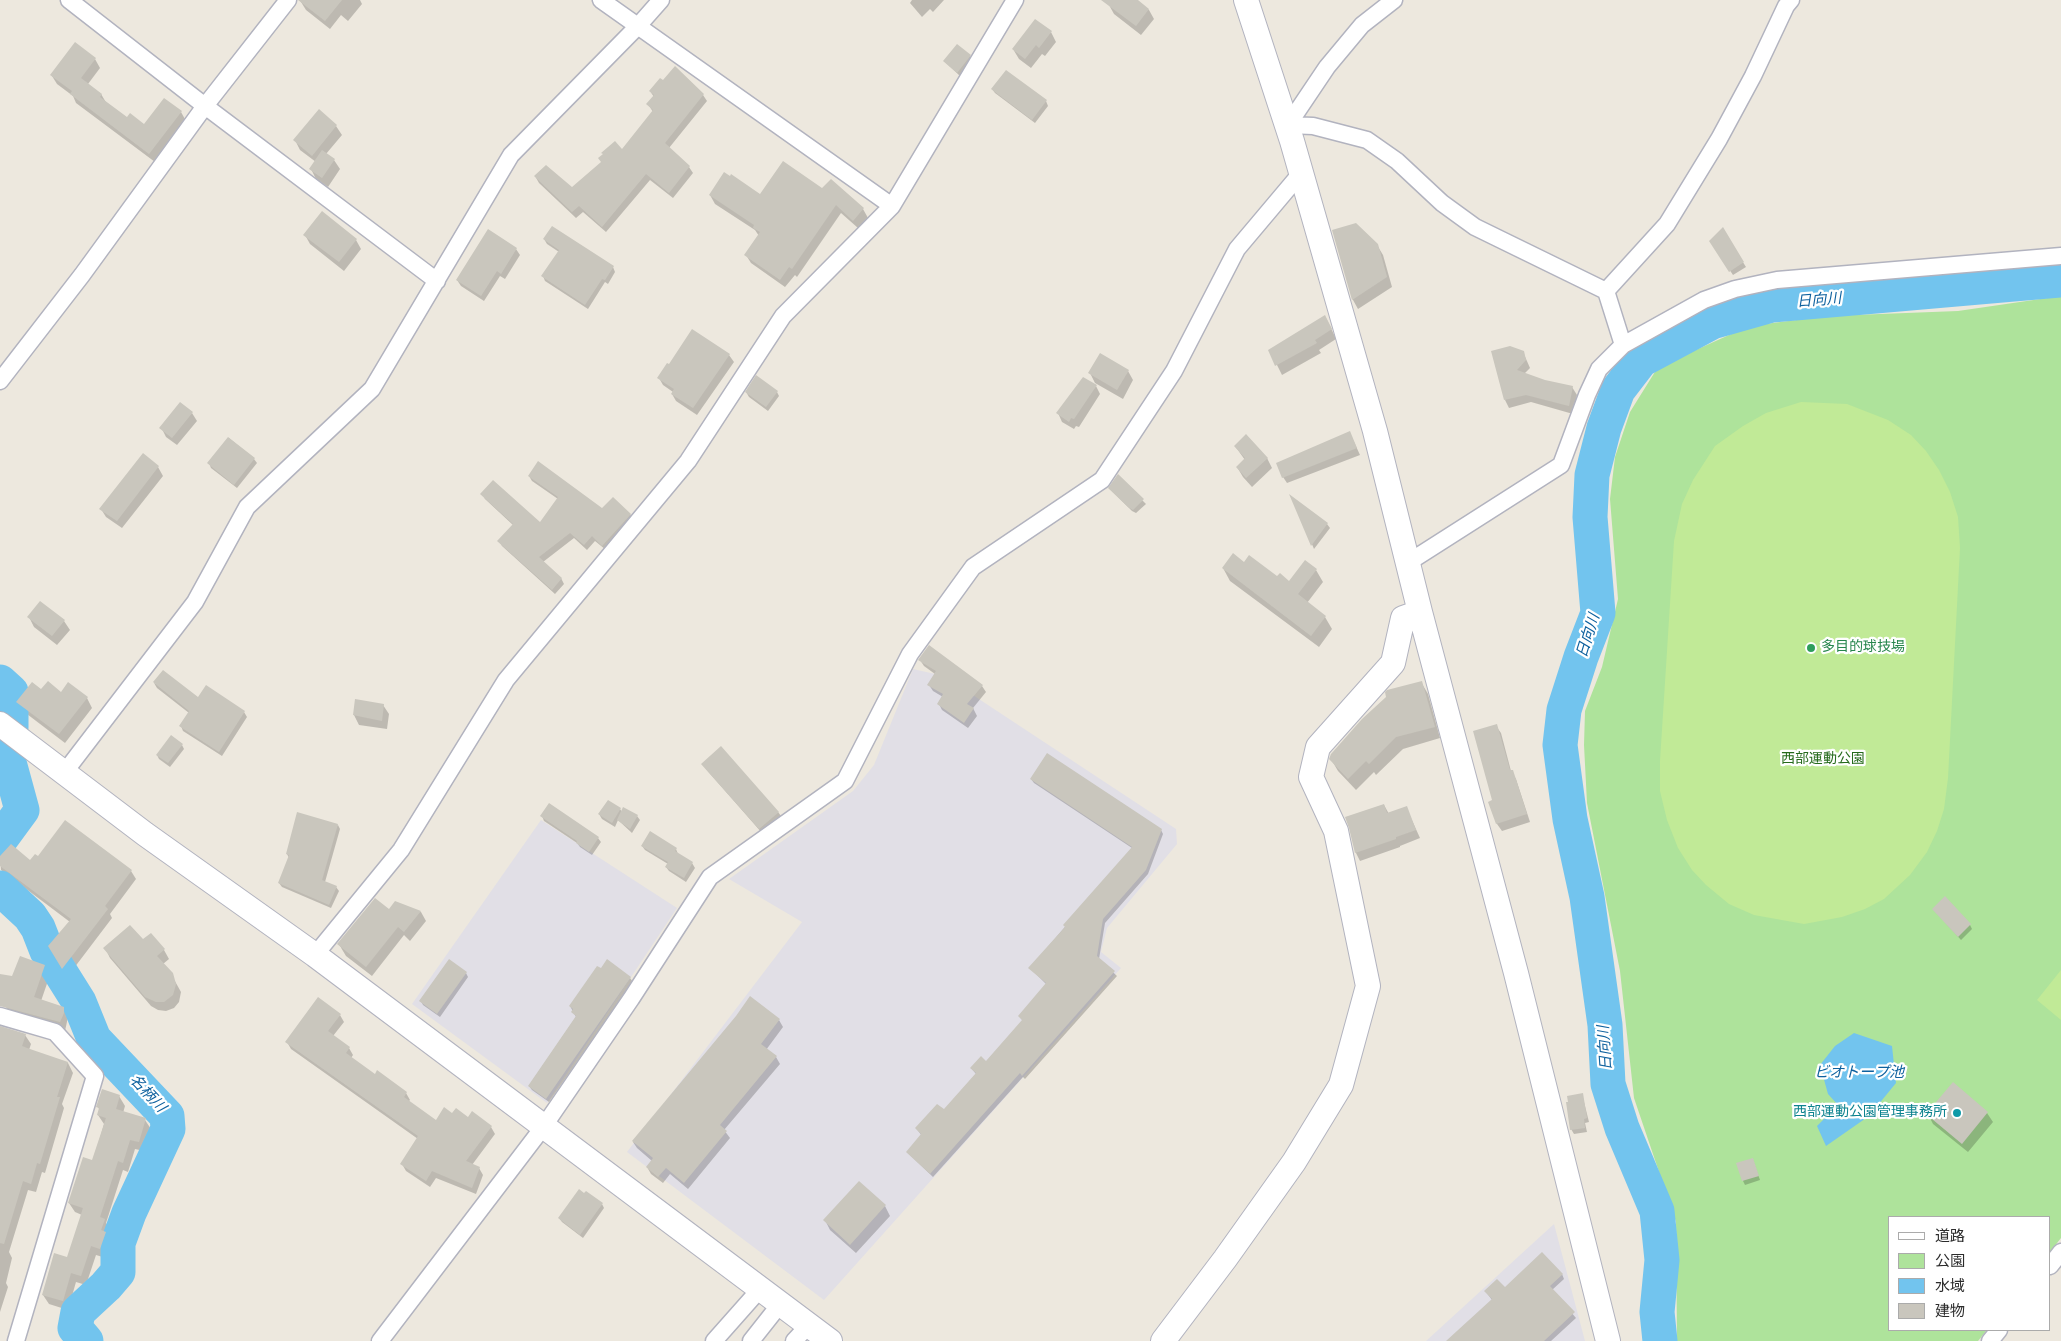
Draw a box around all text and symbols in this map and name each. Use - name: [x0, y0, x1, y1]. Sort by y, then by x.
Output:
- water label: 日向川: [1796, 290, 1842, 312]
- water label: 日向川: [1574, 612, 1604, 660]
- place label: 多目的球技場: [1821, 640, 1905, 656]
- marker: 多目的球技場: [1805, 642, 1817, 654]
- park label: 西部運動公園: [1781, 752, 1865, 768]
- water label: 日向川: [1595, 1025, 1617, 1071]
- water label: ビオトープ池: [1814, 1064, 1904, 1082]
- water label: 名柄川: [125, 1071, 169, 1117]
- place label: 西部運動公園管理事務所: [1793, 1105, 1947, 1121]
- marker: 西部運動公園管理事務所: [1951, 1107, 1963, 1119]
- legend: [1888, 1216, 2051, 1331]
- text: 道路: [1935, 1225, 1965, 1247]
- text: 公園: [1935, 1250, 1965, 1272]
- text: 水域: [1935, 1275, 1965, 1297]
- text: 建物: [1935, 1300, 1965, 1322]

